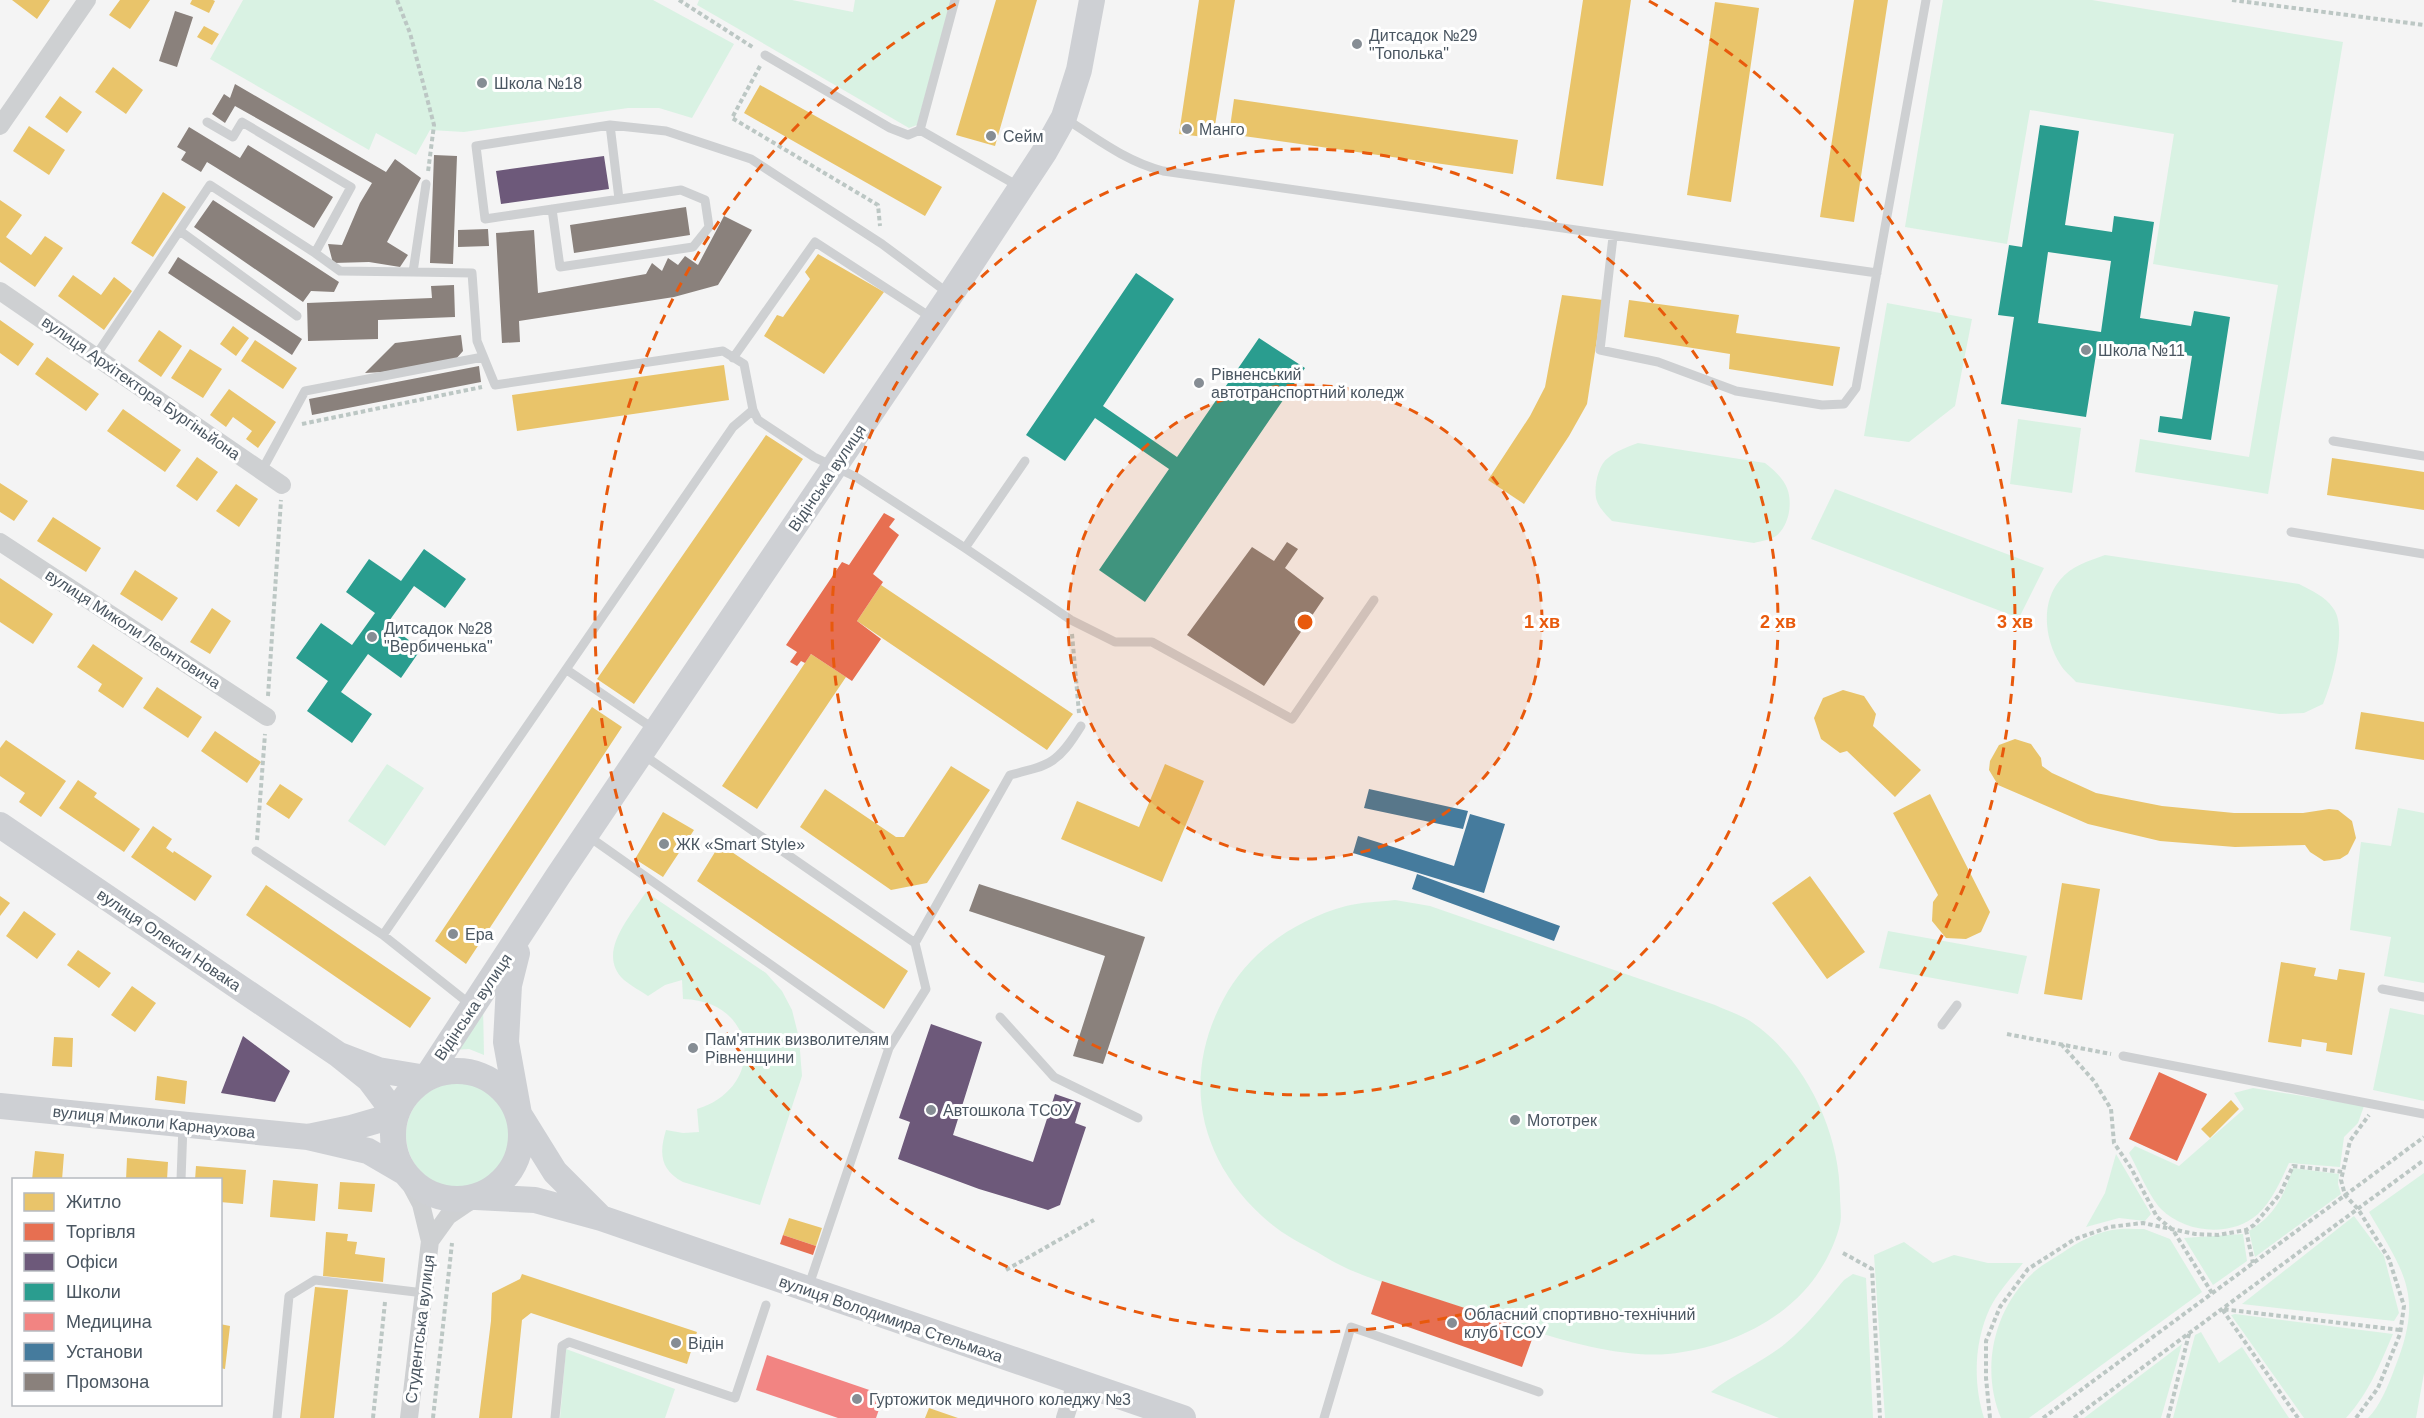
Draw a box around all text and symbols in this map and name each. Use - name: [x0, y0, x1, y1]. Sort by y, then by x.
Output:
- place label: Дитсадок №29 "Тополька": [1369, 27, 1478, 62]
- marker: Дитсадок №29 "Тополька": [1350, 37, 1364, 51]
- place label: Школа №18: [494, 75, 582, 92]
- marker: Школа №18: [475, 76, 489, 90]
- place label: Манго: [1199, 121, 1245, 138]
- marker: Манго: [1180, 122, 1194, 136]
- place label: Сейм: [1003, 128, 1043, 145]
- marker: Сейм: [984, 129, 998, 143]
- street label: вулиця Архітектора Бургіньйона: [39, 313, 243, 463]
- place label: Школа №11: [2098, 342, 2185, 359]
- marker: Школа №11: [2079, 343, 2093, 357]
- place label: Рівненський автотранспортний коледж: [1211, 366, 1404, 401]
- marker: Рівненський автотранспортний коледж: [1192, 376, 1206, 390]
- street label: Відінська вулиця: [785, 421, 869, 535]
- street label: вулиця Миколи Леонтовича: [42, 566, 224, 692]
- centre of rings: [1295, 612, 1315, 632]
- text: 1 хв: [1524, 612, 1560, 632]
- text: 2 хв: [1760, 612, 1796, 632]
- text: 3 хв: [1997, 612, 2033, 632]
- place label: Дитсадок №28 "Вербиченька": [384, 620, 493, 655]
- marker: Дитсадок №28 "Вербиченька": [365, 630, 379, 644]
- place label: ЖК «Smart Style»: [676, 836, 805, 853]
- marker: ЖК «Smart Style»: [657, 837, 671, 851]
- street label: вулиця Олекси Новака: [94, 886, 244, 994]
- place label: Ера: [465, 926, 494, 943]
- marker: Ера: [446, 927, 460, 941]
- street label: Відінська вулиця: [431, 950, 515, 1064]
- place label: Пам'ятник визволителям Рівненщини: [705, 1031, 889, 1066]
- marker: Пам'ятник визволителям Рівненщини: [686, 1041, 700, 1055]
- place label: Автошкола ТСОУ: [943, 1102, 1073, 1119]
- street label: вулиця Миколи Карнаухова: [52, 1103, 256, 1141]
- marker: Автошкола ТСОУ: [924, 1103, 938, 1117]
- place label: Мототрек: [1527, 1112, 1598, 1129]
- marker: Мототрек: [1508, 1113, 1522, 1127]
- legend: [12, 1178, 222, 1406]
- text: Житло: [66, 1192, 121, 1212]
- text: Торгівля: [66, 1222, 136, 1242]
- text: Офіси: [66, 1252, 118, 1272]
- street label: Студентська вулиця: [402, 1254, 438, 1404]
- street label: вулиця Володимира Стельмаха: [777, 1273, 1005, 1365]
- text: Школи: [66, 1282, 121, 1302]
- place label: Обласний спортивно-технічний клуб ТСОУ: [1464, 1306, 1695, 1341]
- text: Медицина: [66, 1312, 153, 1332]
- marker: Обласний спортивно-технічний клуб ТСОУ: [1445, 1316, 1459, 1330]
- place label: Відін: [688, 1335, 724, 1352]
- marker: Відін: [669, 1336, 683, 1350]
- text: Установи: [66, 1342, 143, 1362]
- text: Промзона: [66, 1372, 150, 1392]
- place label: Гуртожиток медичного коледжу №3: [869, 1391, 1131, 1408]
- marker: Гуртожиток медичного коледжу №3: [850, 1392, 864, 1406]

